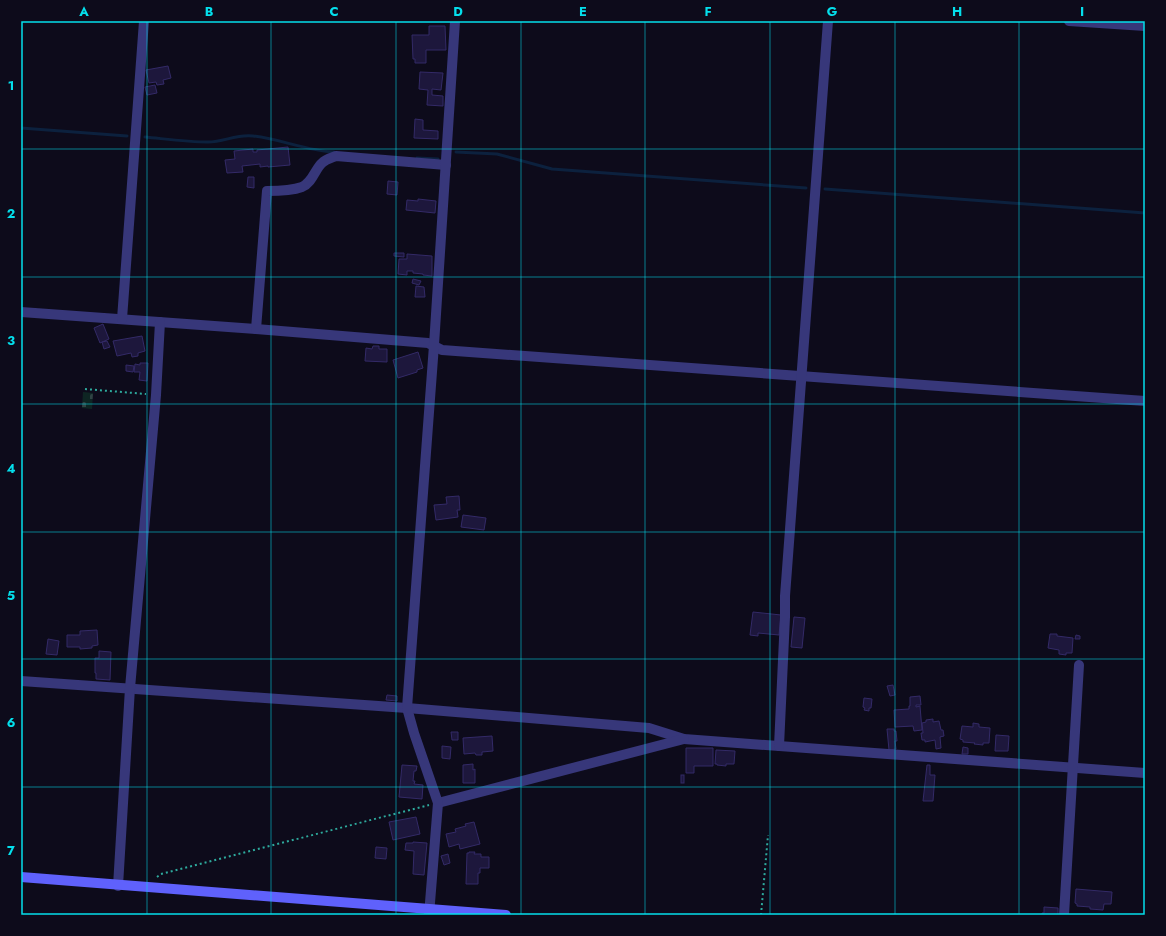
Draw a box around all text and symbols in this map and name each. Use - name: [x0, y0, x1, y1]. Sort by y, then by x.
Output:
- text: A: [78, 2, 89, 21]
- text: B: [205, 2, 214, 21]
- text: C: [329, 2, 339, 21]
- text: D: [453, 2, 463, 21]
- text: E: [579, 2, 587, 21]
- text: F: [704, 2, 712, 21]
- text: G: [827, 2, 838, 21]
- text: H: [952, 2, 962, 21]
- text: I: [1080, 2, 1084, 21]
- text: 1: [8, 76, 14, 95]
- text: 2: [7, 204, 15, 223]
- text: 3: [7, 331, 15, 350]
- text: 4: [6, 459, 16, 478]
- text: 5: [7, 586, 15, 605]
- text: 6: [7, 713, 16, 732]
- text: 7: [7, 841, 15, 860]

